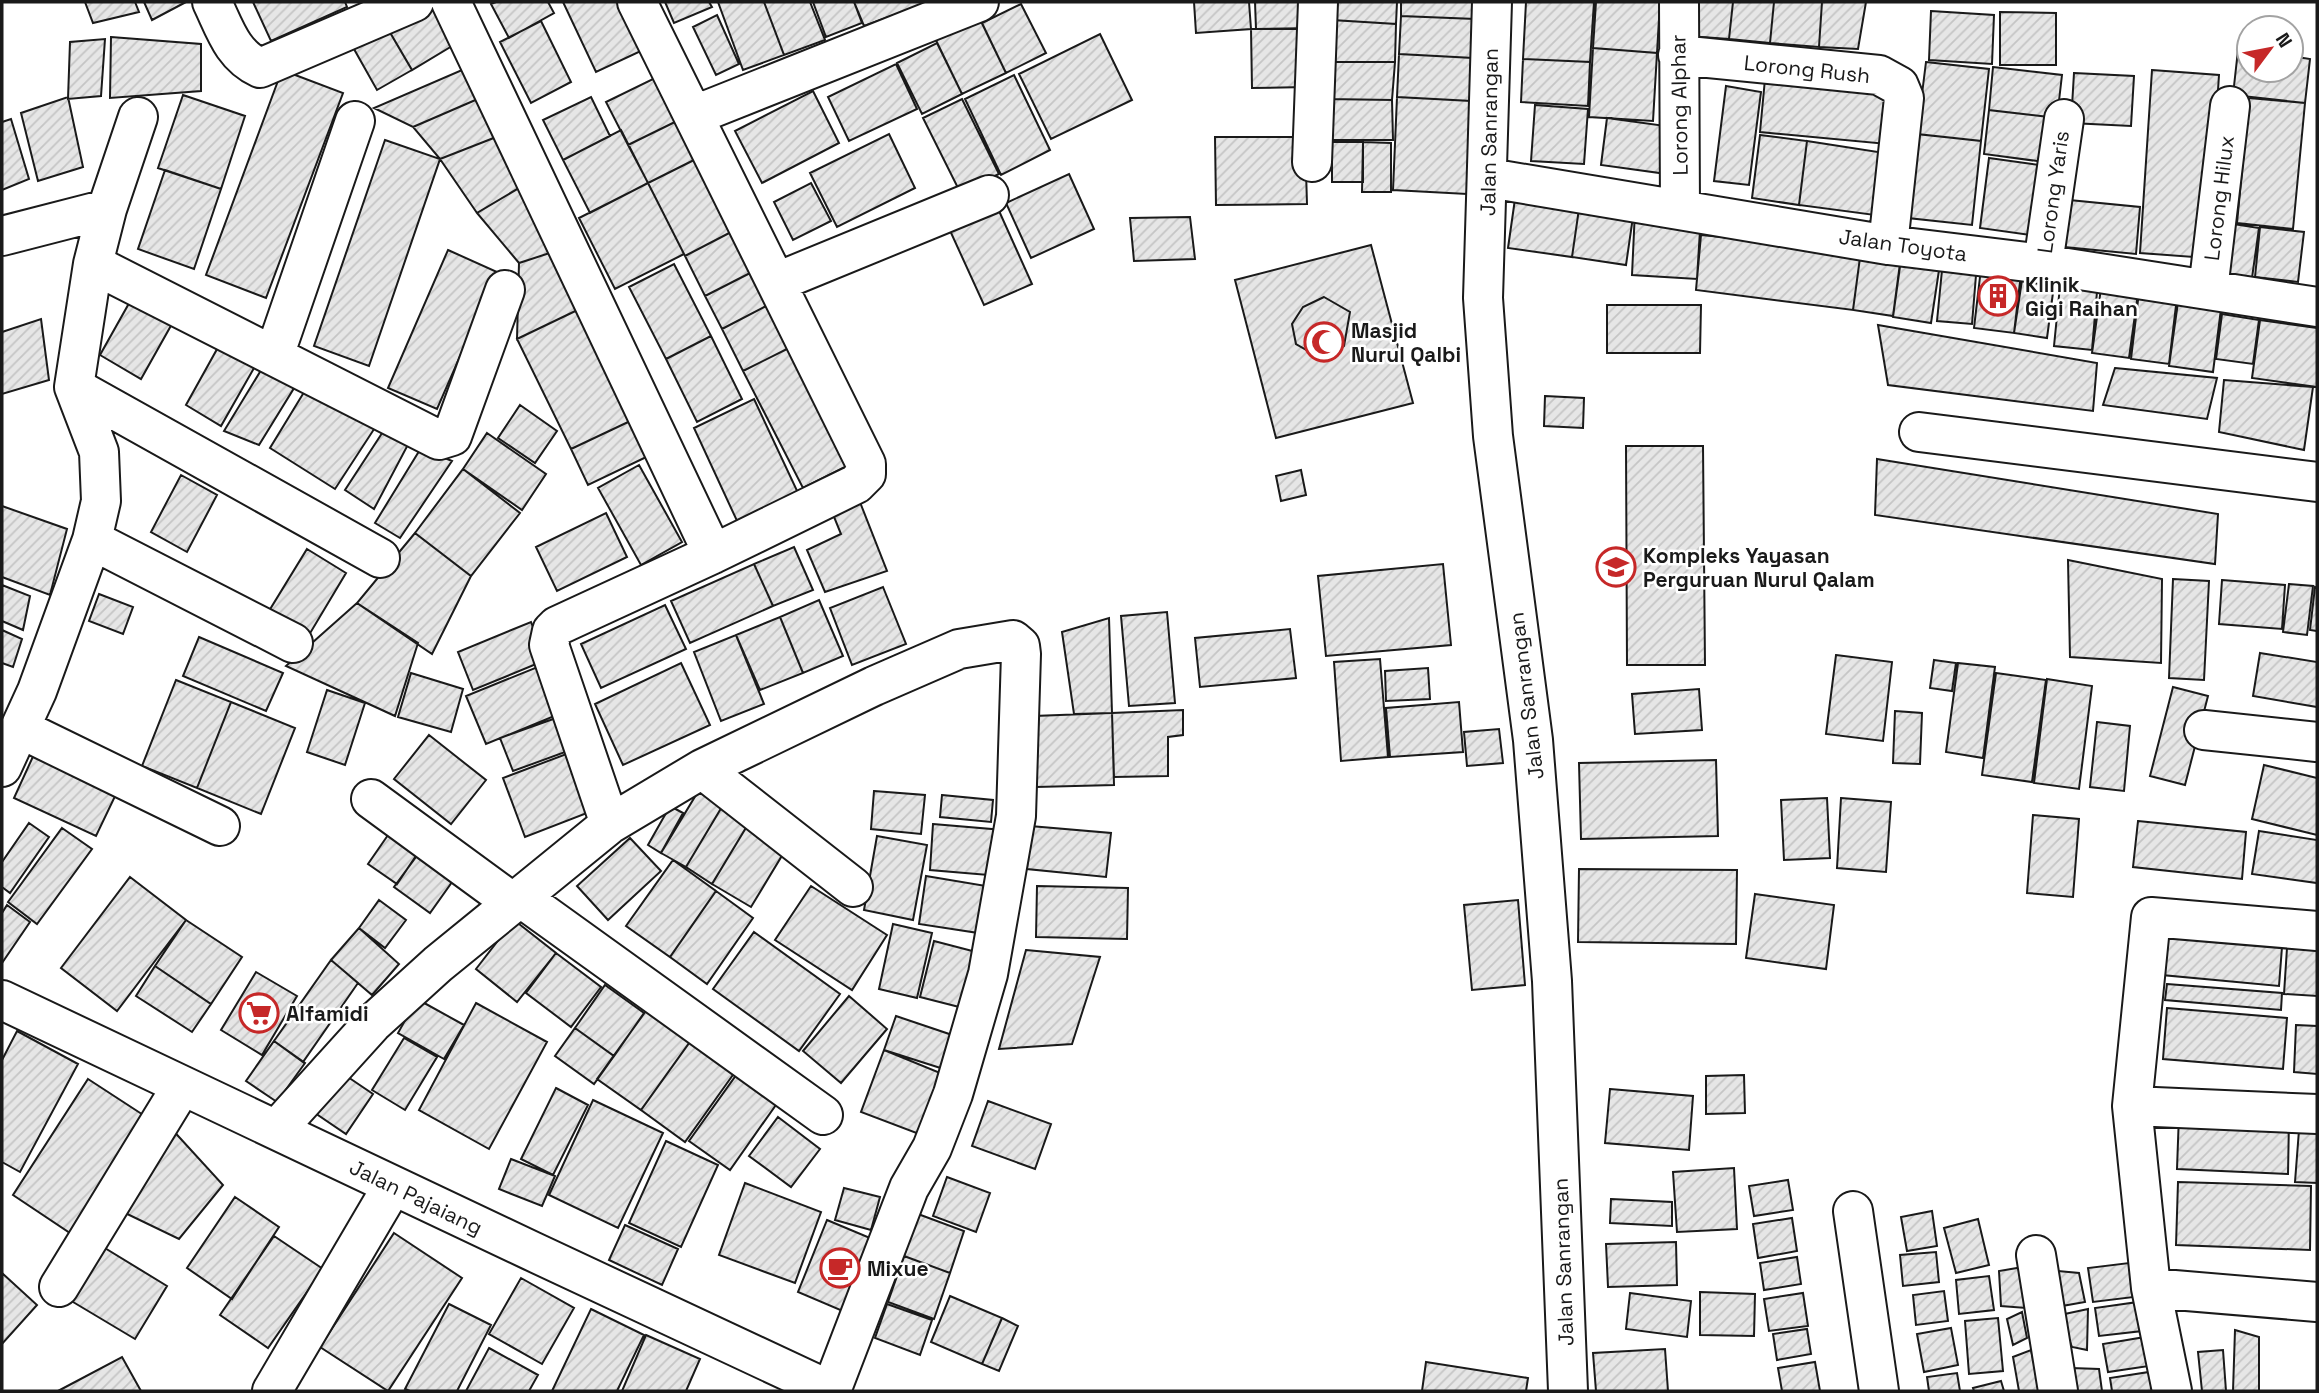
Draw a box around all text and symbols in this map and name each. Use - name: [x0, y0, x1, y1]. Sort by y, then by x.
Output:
- north arrow: [2235, 14, 2305, 84]
- text: N: [2270, 28, 2298, 52]
- street label: Lorong Alphar: [1664, 34, 1694, 176]
- street label: Jalan Sanrangan: [1474, 48, 1504, 216]
- street label: Lorong Rush: [1743, 49, 1871, 89]
- street label: Lorong Yaris: [2031, 129, 2075, 255]
- street label: Lorong Hilux: [2198, 134, 2240, 262]
- street label: Jalan Toyota: [1837, 223, 1969, 267]
- place label: Klinik Gigi Raihan: [2025, 271, 2138, 322]
- building icon: Klinik Gigi Raihan: [1977, 275, 2019, 317]
- place label: Masjid Nurul Qalbi: [1351, 317, 1461, 368]
- mosque icon: Masjid Nurul Qalbi: [1303, 321, 1345, 363]
- place label: Kompleks Yayasan Perguruan Nurul Qalam: [1643, 542, 1875, 593]
- school or university icon: Kompleks Yayasan Perguruan Nurul Qalam: [1595, 546, 1637, 588]
- street label: Jalan Sanrangan: [1502, 611, 1550, 781]
- supermarket icon: Alfamidi: [238, 992, 280, 1034]
- place label: Alfamidi: [286, 1000, 369, 1027]
- street label: Jalan Pajaiang: [345, 1153, 487, 1241]
- street label: Jalan Sanrangan: [1547, 1177, 1579, 1347]
- cafe icon: Mixue: [819, 1247, 861, 1289]
- place label: Mixue: [867, 1255, 929, 1282]

